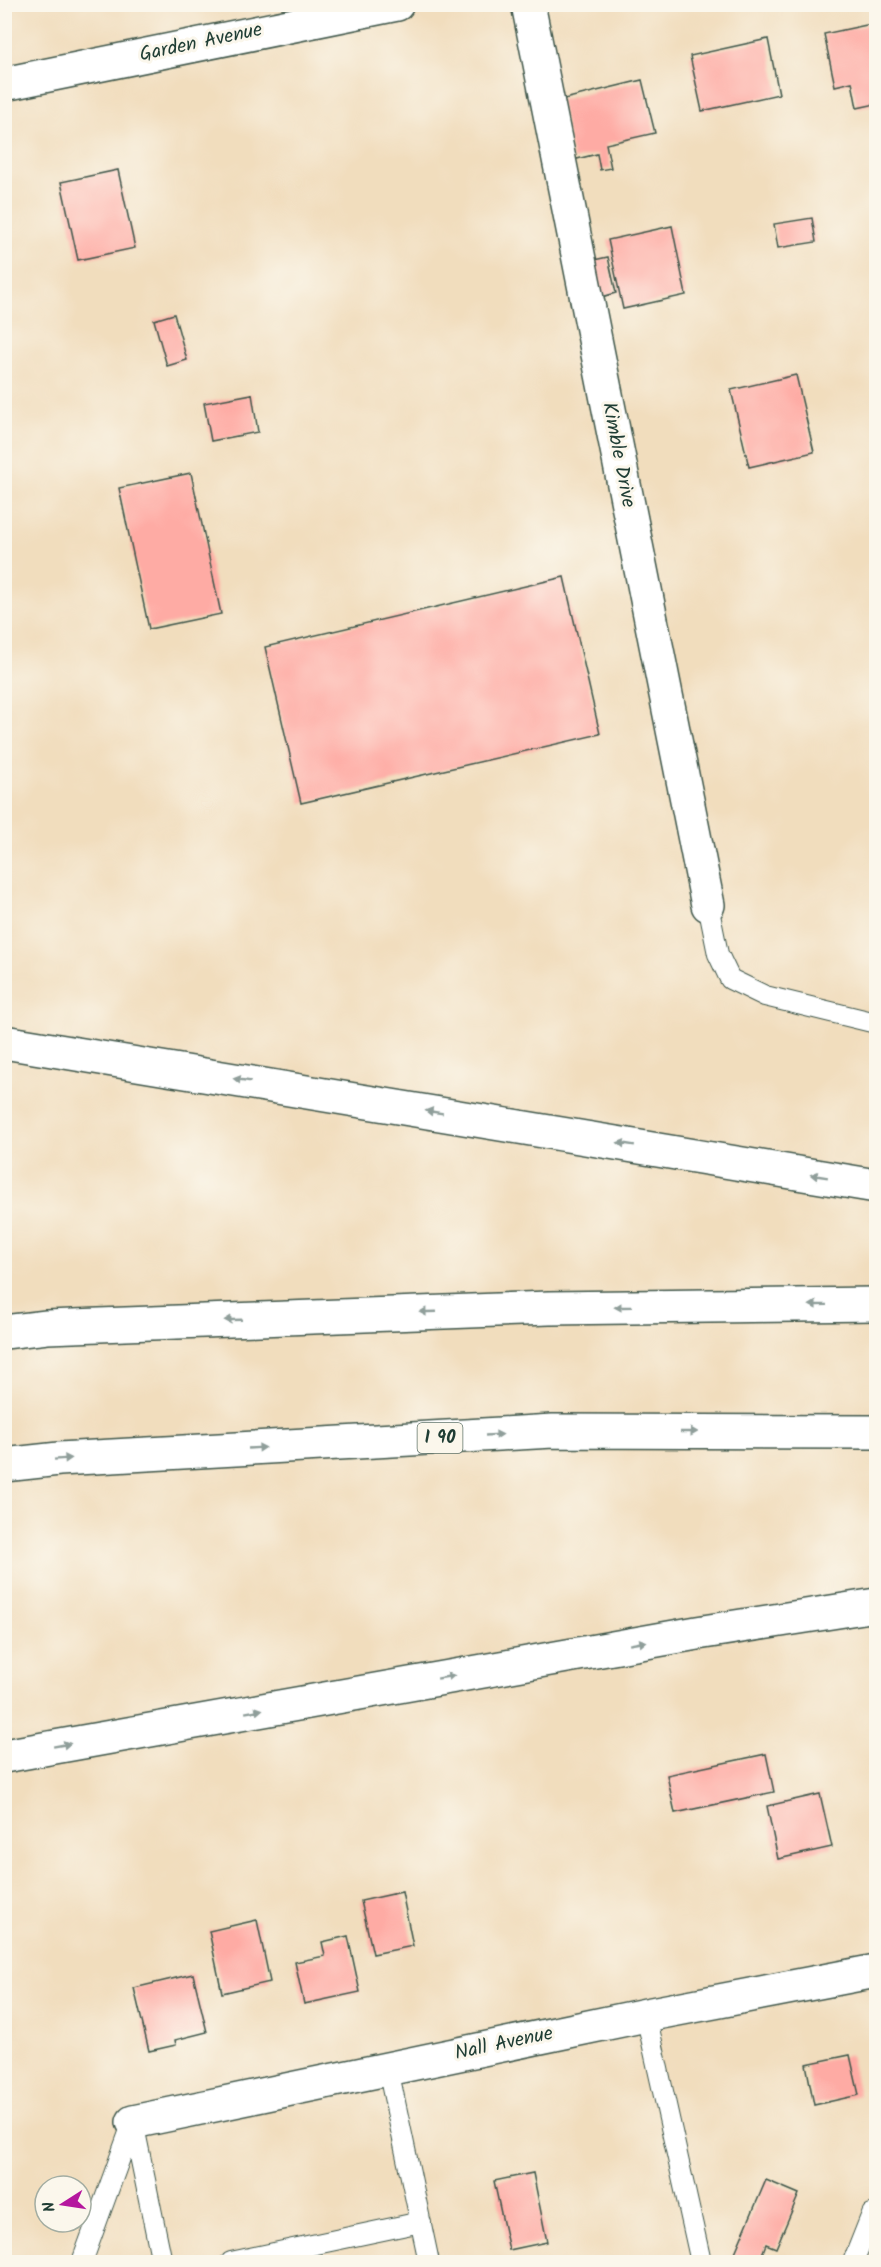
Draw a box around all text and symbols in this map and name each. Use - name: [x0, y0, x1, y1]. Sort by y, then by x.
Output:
- street label: Garden Avenue: [137, 14, 265, 72]
- street label: Kimble Drive: [592, 400, 644, 510]
- one-way arrow: [232, 1075, 251, 1084]
- one-way arrow: [424, 1108, 443, 1117]
- one-way arrow: [617, 1140, 636, 1149]
- one-way arrow: [809, 1172, 828, 1181]
- one-way arrow: [809, 1300, 828, 1310]
- one-way arrow: [614, 1302, 633, 1312]
- one-way arrow: [419, 1308, 438, 1317]
- one-way arrow: [224, 1315, 243, 1324]
- road number: I 90: [418, 1423, 462, 1453]
- one-way arrow: [679, 1427, 698, 1437]
- one-way arrow: [485, 1430, 504, 1439]
- one-way arrow: [248, 1443, 267, 1453]
- one-way arrow: [53, 1454, 72, 1464]
- one-way arrow: [629, 1639, 648, 1648]
- one-way arrow: [437, 1673, 456, 1682]
- one-way arrow: [245, 1707, 264, 1716]
- one-way arrow: [53, 1740, 72, 1749]
- street label: Nall Avenue: [452, 2018, 556, 2070]
- north arrow: [33, 2174, 93, 2234]
- text: N: [37, 2199, 63, 2214]

